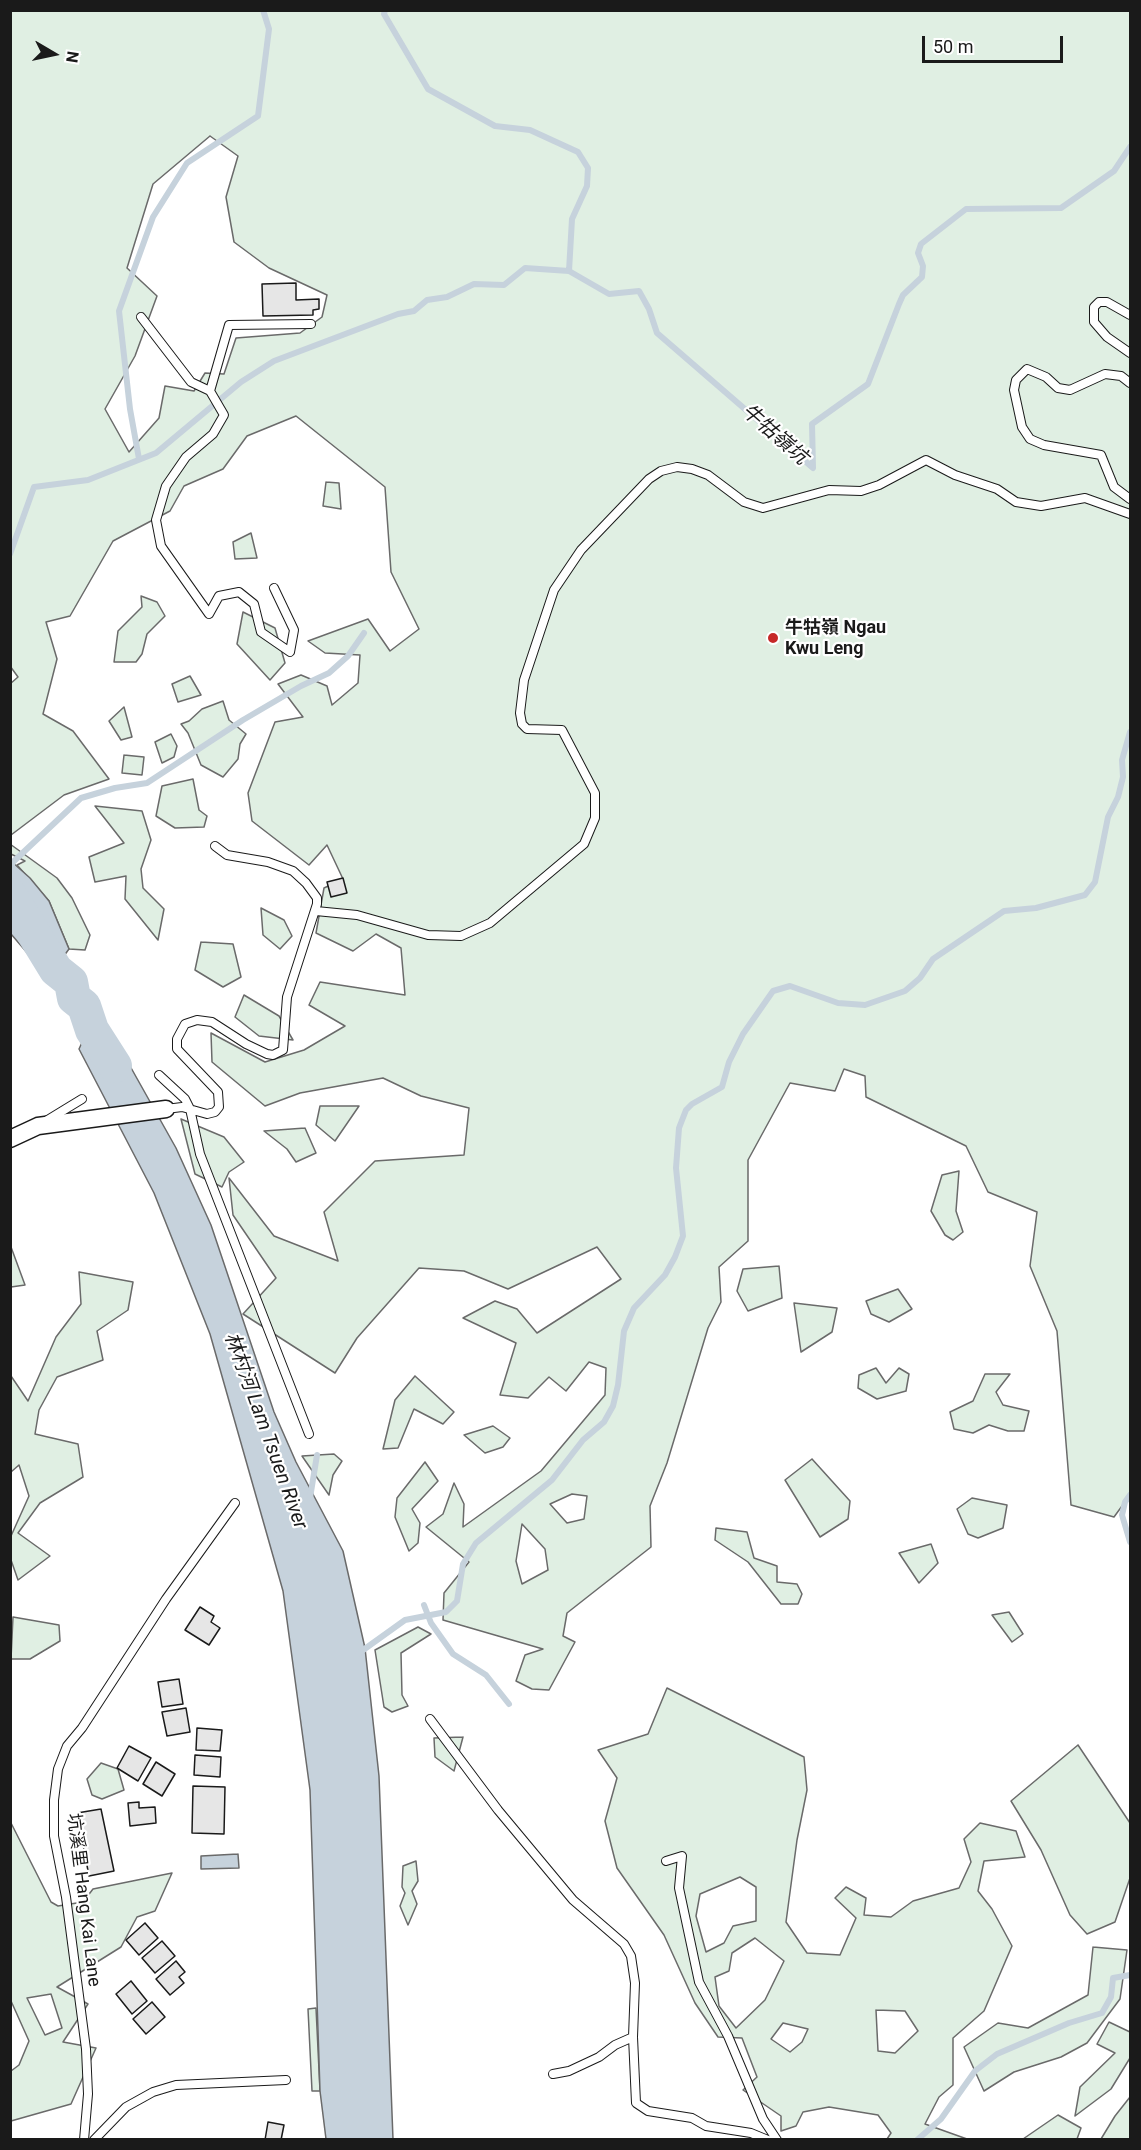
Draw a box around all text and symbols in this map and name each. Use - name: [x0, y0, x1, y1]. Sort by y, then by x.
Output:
- north arrow: [24, 24, 84, 84]
- scale bar: [925, 24, 1066, 62]
- text: 50 m: [933, 36, 973, 57]
- text: N: [62, 50, 83, 64]
- water label: 牛牯嶺坑: [736, 400, 812, 470]
- place label: 牛牯嶺 Ngau Kwu Leng: [785, 617, 886, 660]
- marker: 牛牯嶺 Ngau Kwu Leng: [766, 631, 780, 645]
- water label: 林村河 Lam Tsuen River: [218, 1329, 312, 1533]
- street label: 坑溪里 Hang Kai Lane: [62, 1812, 104, 1988]

